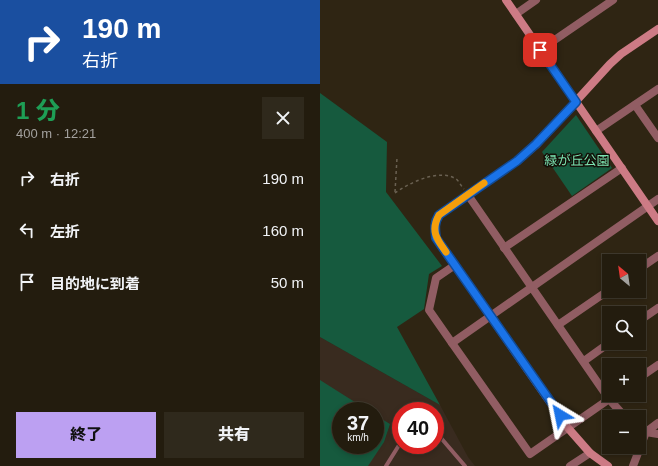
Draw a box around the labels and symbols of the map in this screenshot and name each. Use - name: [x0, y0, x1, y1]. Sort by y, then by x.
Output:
- pin: [523, 33, 557, 67]
- park label: 緑が丘公園: [544, 153, 610, 168]
- north arrow: [602, 254, 646, 298]
- position arrow: [539, 394, 581, 436]
- speed limit sign: 40: [392, 402, 444, 454]

